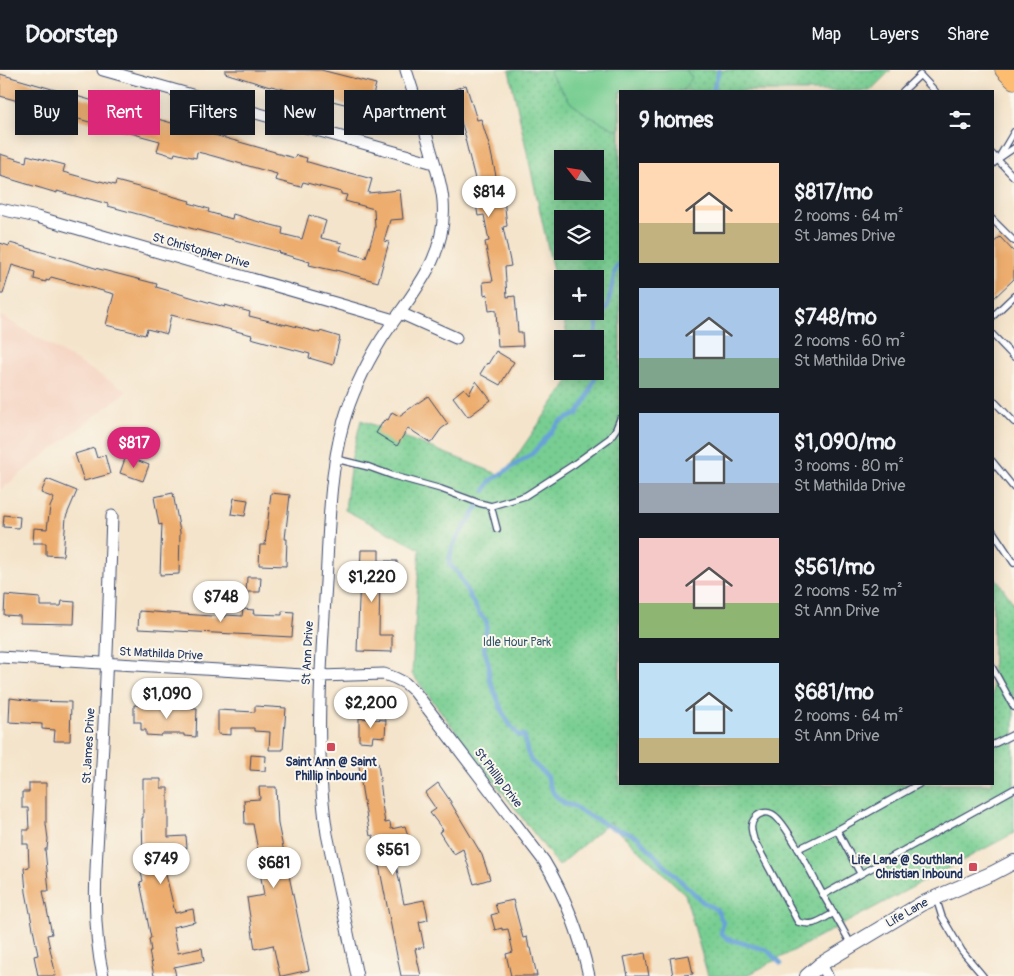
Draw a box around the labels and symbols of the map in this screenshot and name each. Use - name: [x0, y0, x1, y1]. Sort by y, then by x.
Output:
- north arrow: [554, 150, 604, 200]
- pin: $814: [459, 176, 519, 218]
- street label: St Christopher Drive: [151, 230, 251, 272]
- pin: $817: [104, 426, 164, 469]
- pin: $1,220: [331, 560, 413, 603]
- pin: $748: [191, 580, 251, 623]
- street label: St Ann Drive: [299, 621, 317, 685]
- park label: Idle Hour Park: [483, 635, 551, 650]
- street label: St Mathilda Drive: [119, 644, 203, 664]
- pin: $1,090: [126, 678, 208, 720]
- pin: $2,200: [330, 686, 412, 729]
- street label: St James Drive: [80, 708, 98, 784]
- marker: Saint Ann @ Saint Phillip Inbound: [325, 741, 337, 753]
- street label: St Phillip Drive: [471, 745, 525, 811]
- place label: Saint Ann @ Saint Phillip Inbound: [286, 755, 378, 784]
- pin: $561: [363, 834, 423, 876]
- pin: $749: [131, 842, 191, 885]
- pin: $681: [244, 846, 304, 889]
- place label: Life Lane @ Southland Christian Inbound: [851, 853, 963, 882]
- marker: Life Lane @ Southland Christian Inbound: [967, 861, 979, 873]
- street label: Life Lane: [883, 895, 931, 931]

